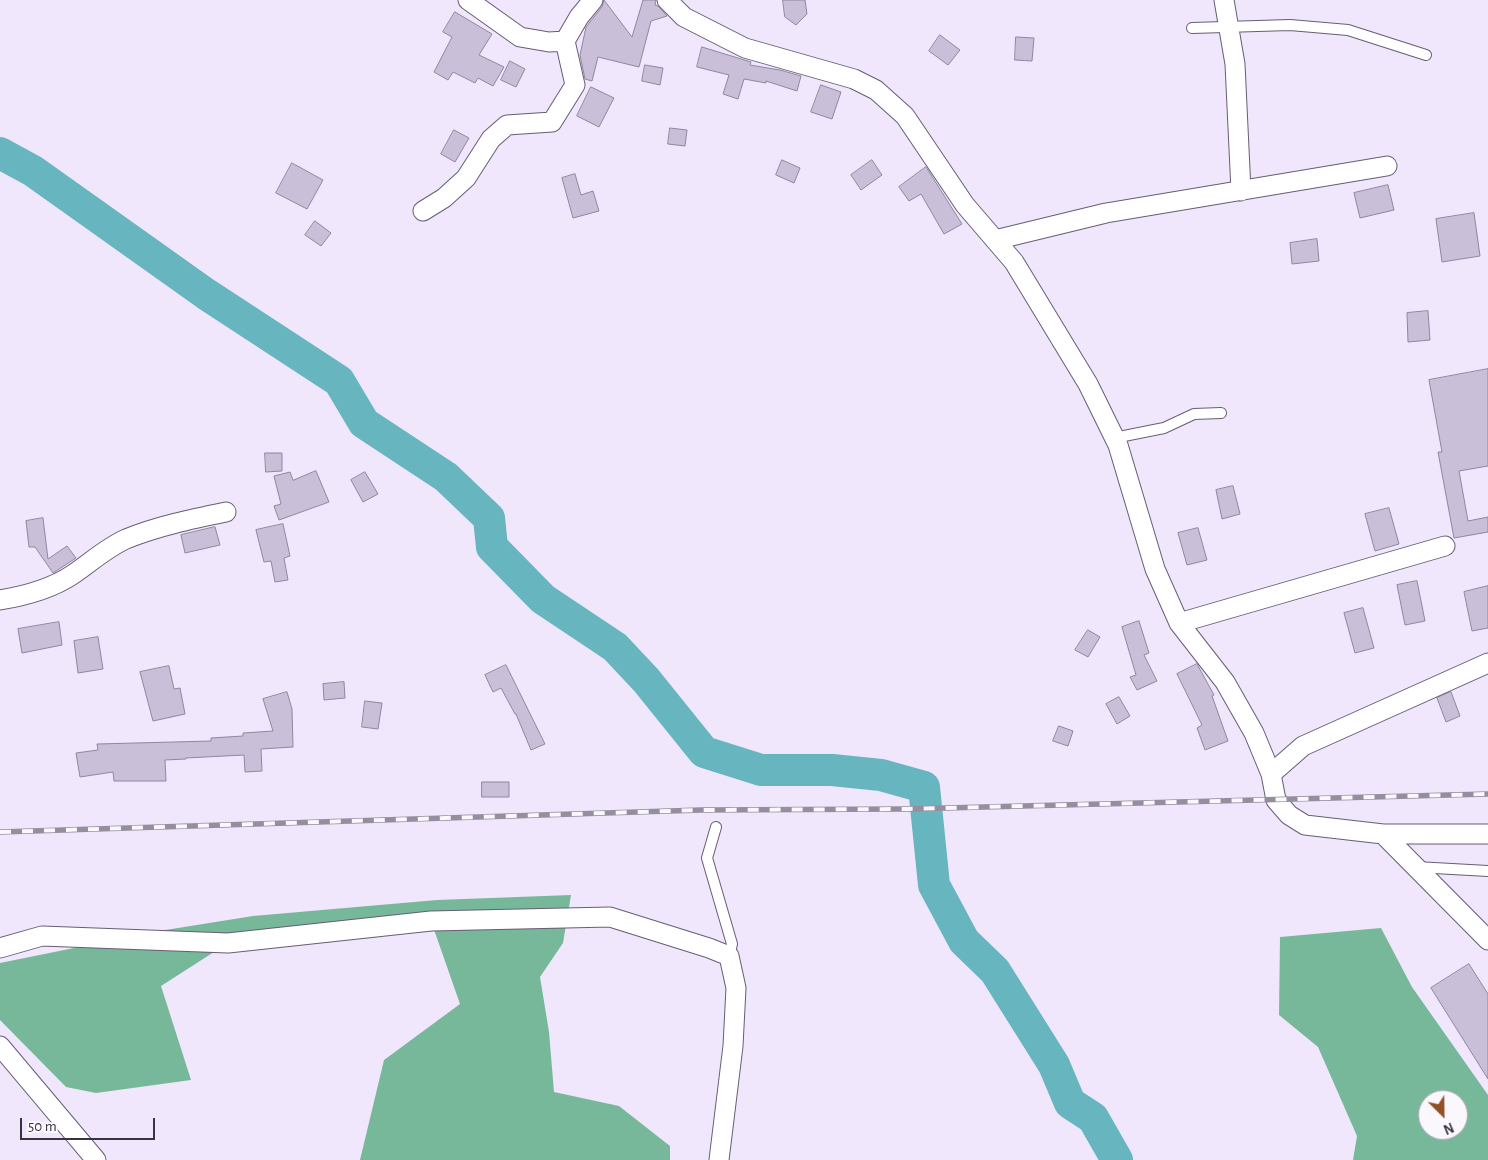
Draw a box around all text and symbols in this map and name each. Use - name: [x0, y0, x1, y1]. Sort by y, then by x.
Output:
- north arrow: [1418, 1090, 1468, 1140]
- scale bar: [22, 1108, 158, 1140]
- text: 50 m: [28, 1119, 57, 1134]
- text: N: [1441, 1120, 1456, 1136]

